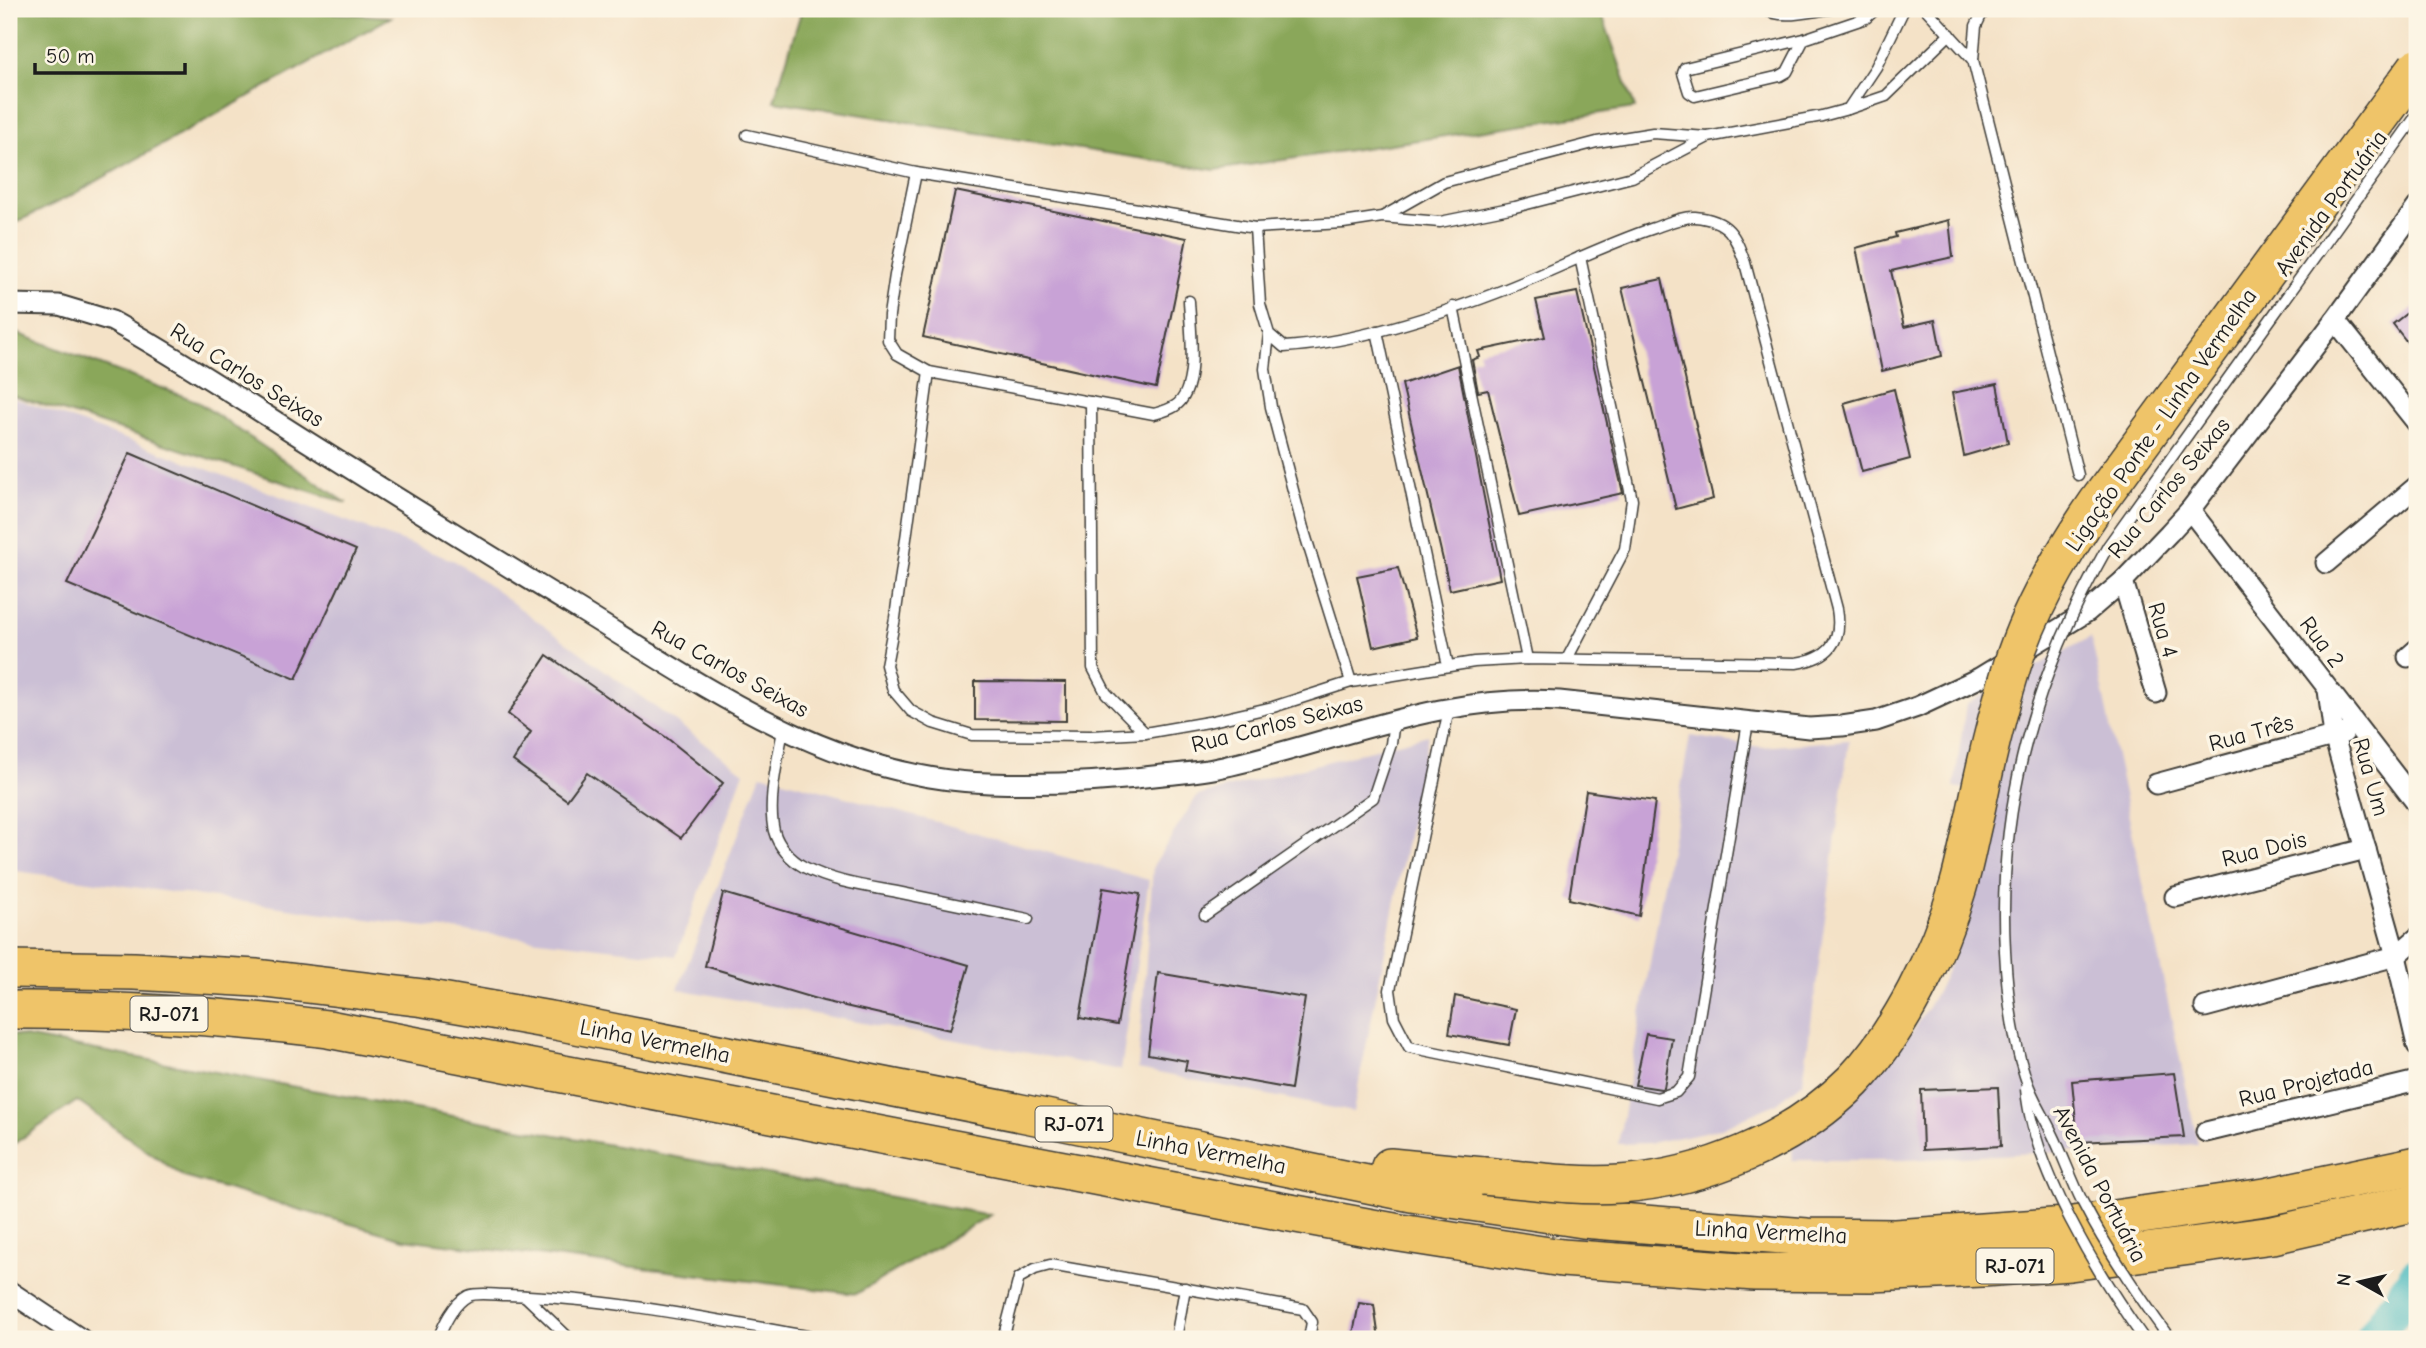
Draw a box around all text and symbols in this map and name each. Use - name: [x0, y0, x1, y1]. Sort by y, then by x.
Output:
- scale bar: [35, 32, 186, 76]
- text: 50 m: [46, 44, 95, 68]
- street label: Avenida Portuária: [2269, 125, 2393, 281]
- street label: Ligação Ponte - Linha Vermelha: [2060, 283, 2262, 557]
- street label: Rua Carlos Seixas: [165, 317, 329, 433]
- street label: Rua Carlos Seixas: [2102, 412, 2236, 564]
- street label: Rua 4: [2142, 599, 2184, 661]
- street label: Rua 2: [2294, 611, 2350, 673]
- street label: Rua Carlos Seixas: [647, 615, 813, 723]
- street label: Rua Carlos Seixas: [1188, 690, 1366, 758]
- street label: Rua Três: [2206, 709, 2296, 757]
- street label: Rua Um: [2347, 735, 2395, 819]
- street label: Rua Dois: [2219, 825, 2309, 873]
- road number: RJ-071: [130, 996, 208, 1032]
- street label: Linha Vermelha: [577, 1013, 733, 1069]
- street label: Rua Projetada: [2236, 1053, 2376, 1113]
- street label: Avenida Portuária: [2047, 1101, 2153, 1267]
- road number: RJ-071: [1036, 1106, 1112, 1142]
- street label: Linha Vermelha: [1133, 1124, 1289, 1180]
- street label: Linha Vermelha: [1694, 1215, 1848, 1249]
- north arrow: [2324, 1246, 2394, 1316]
- road number: RJ-071: [1976, 1248, 2054, 1284]
- text: N: [2332, 1272, 2356, 1287]

